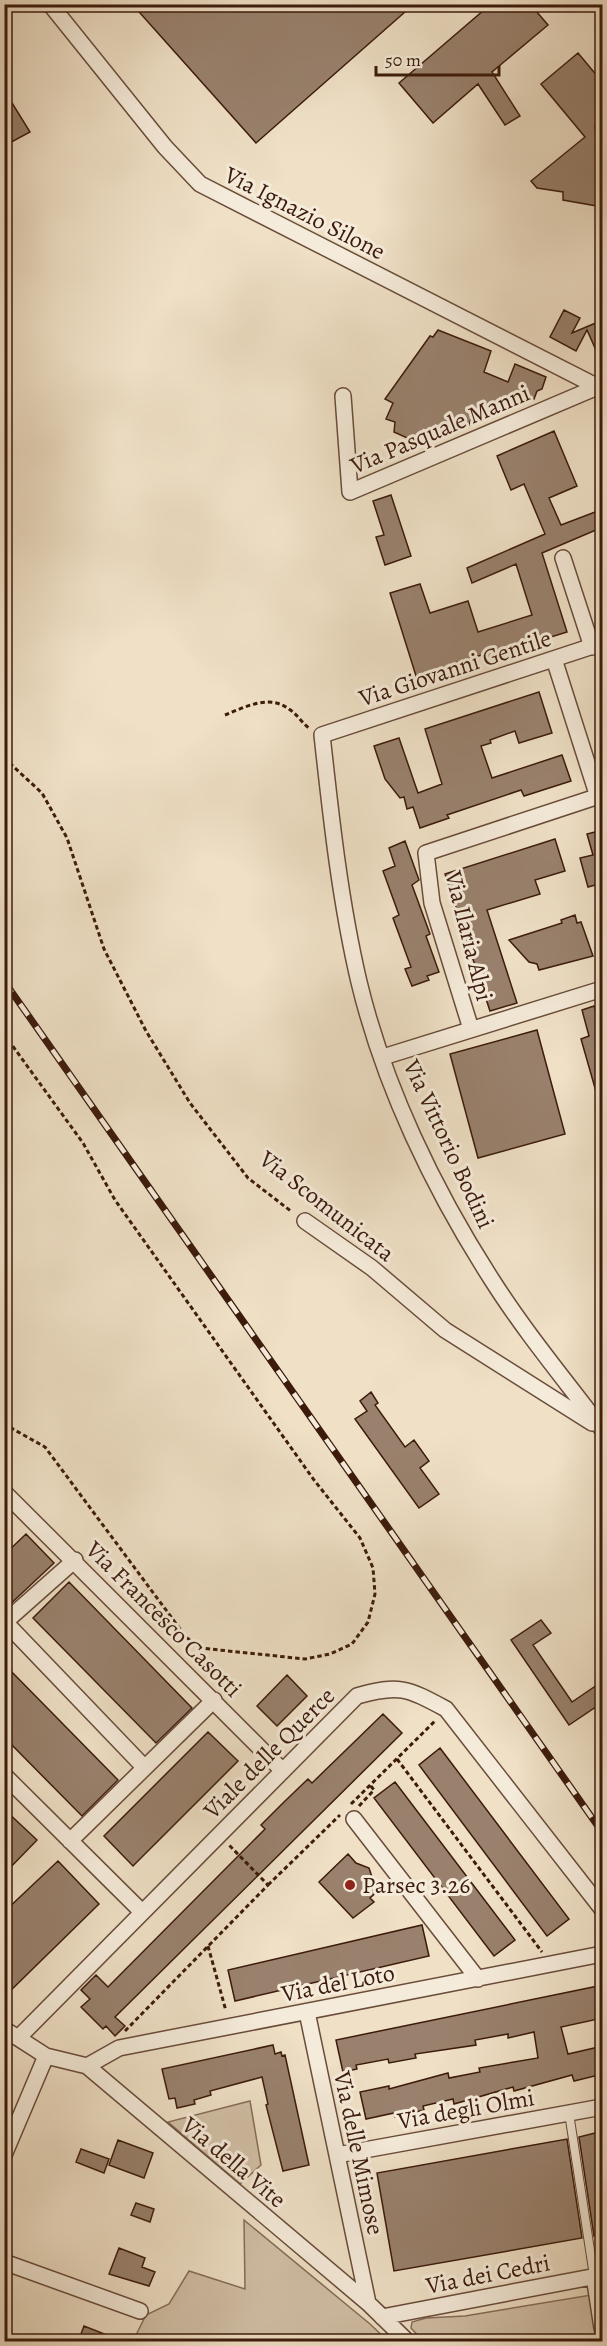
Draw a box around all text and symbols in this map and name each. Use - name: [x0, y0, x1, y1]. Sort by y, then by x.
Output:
- scale bar: [376, 39, 499, 77]
- text: 50 m: [385, 48, 421, 72]
- street label: Via Ignazio Silone: [218, 158, 391, 267]
- street label: Via Pasquale Manni: [344, 377, 535, 482]
- street label: Via Giovanni Gentile: [354, 622, 555, 714]
- street label: Via Ilaria Alpi: [437, 867, 501, 1004]
- street label: Via Vittorio Bodini: [395, 1053, 502, 1234]
- street label: Via Scomunicata: [252, 1142, 402, 1269]
- street label: Via Francesco Casotti: [78, 1533, 249, 1704]
- street label: Viale delle Querce: [196, 1680, 342, 1826]
- place label: Parsec 3.26: [362, 1869, 470, 1901]
- marker: Parsec 3.26: [343, 1878, 357, 1892]
- street label: Via del Loto: [278, 1956, 397, 2010]
- street label: Via delle Mimose: [326, 2067, 392, 2238]
- street label: Via degli Olmi: [394, 2081, 537, 2137]
- street label: Via della Vite: [174, 2108, 293, 2215]
- street label: Via dei Cedri: [422, 2246, 553, 2302]

